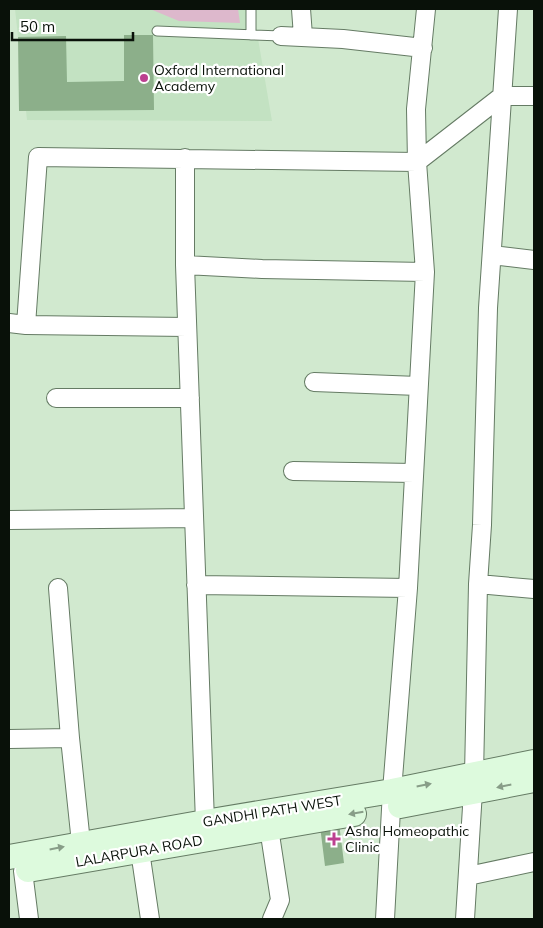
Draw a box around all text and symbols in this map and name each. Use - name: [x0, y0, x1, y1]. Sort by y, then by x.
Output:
- scale bar: [12, 10, 134, 42]
- text: 50 m: [20, 17, 55, 36]
- place label: Oxford International Academy: [154, 61, 284, 95]
- marker: Oxford International Academy: [138, 72, 150, 84]
- one-way arrow: [416, 780, 432, 788]
- one-way arrow: [496, 782, 511, 790]
- street label: GANDHI PATH WEST: [201, 791, 343, 831]
- one-way arrow: [348, 810, 364, 818]
- place label: Asha Homeopathic Clinic: [345, 822, 469, 856]
- street label: LALARPURA ROAD: [74, 831, 204, 871]
- marker: Asha Homeopathic Clinic: [327, 832, 341, 846]
- one-way arrow: [49, 844, 64, 852]

